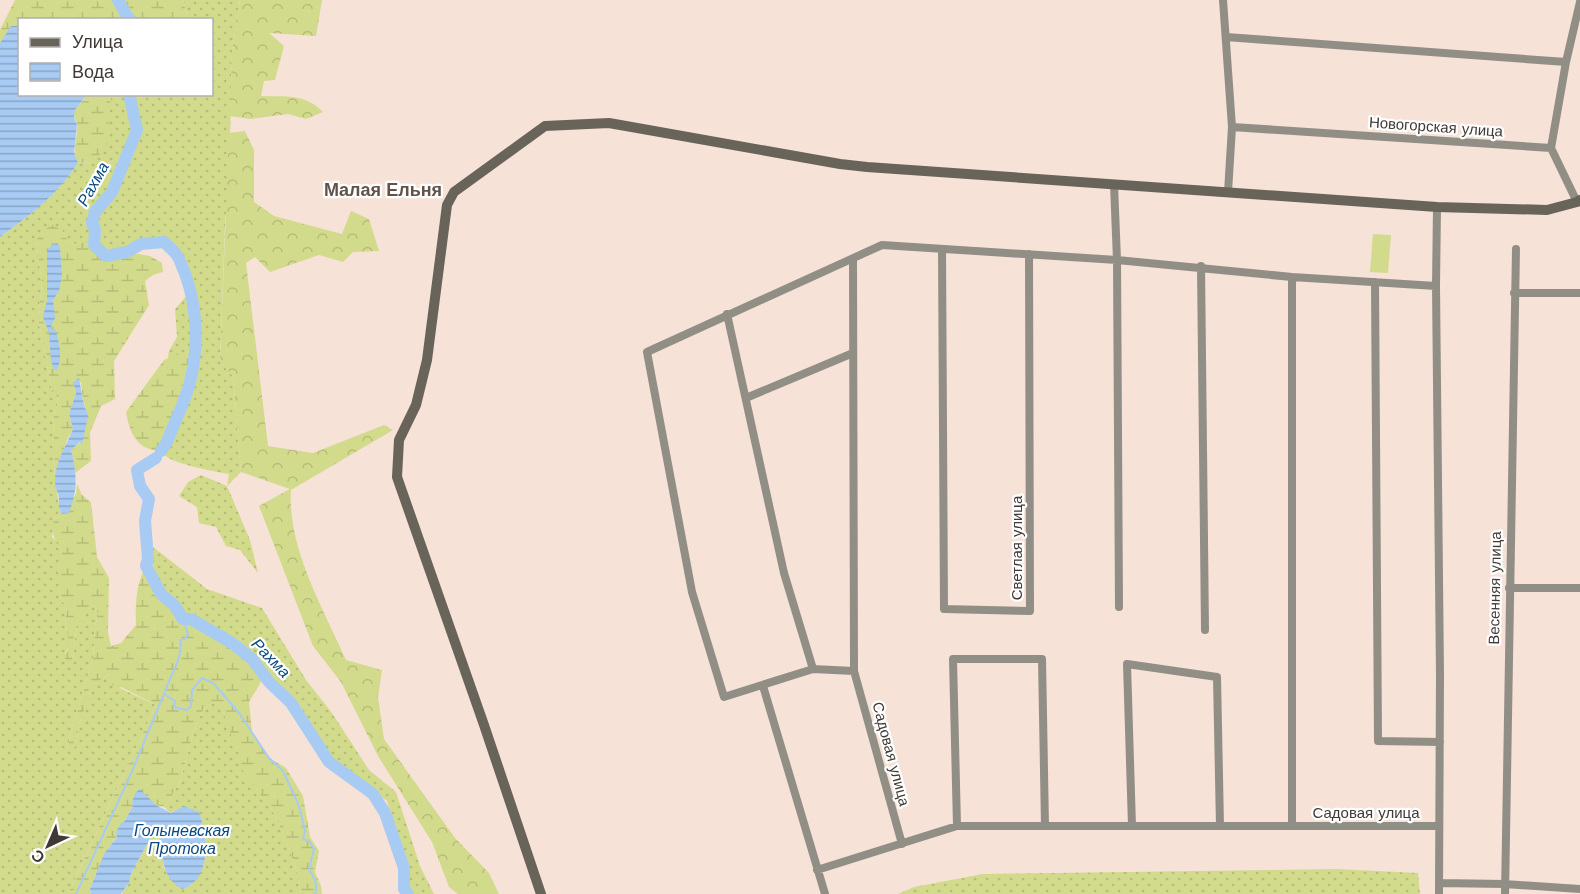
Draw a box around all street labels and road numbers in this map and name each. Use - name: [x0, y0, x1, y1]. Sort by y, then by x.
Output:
- street label: Новогорская улица: [1368, 113, 1504, 141]
- street label: Светлая улица: [1008, 495, 1026, 600]
- street label: Весенняя улица: [1485, 531, 1505, 645]
- street label: Садовая улица: [868, 700, 914, 809]
- street label: Садовая улица: [1312, 804, 1420, 822]

